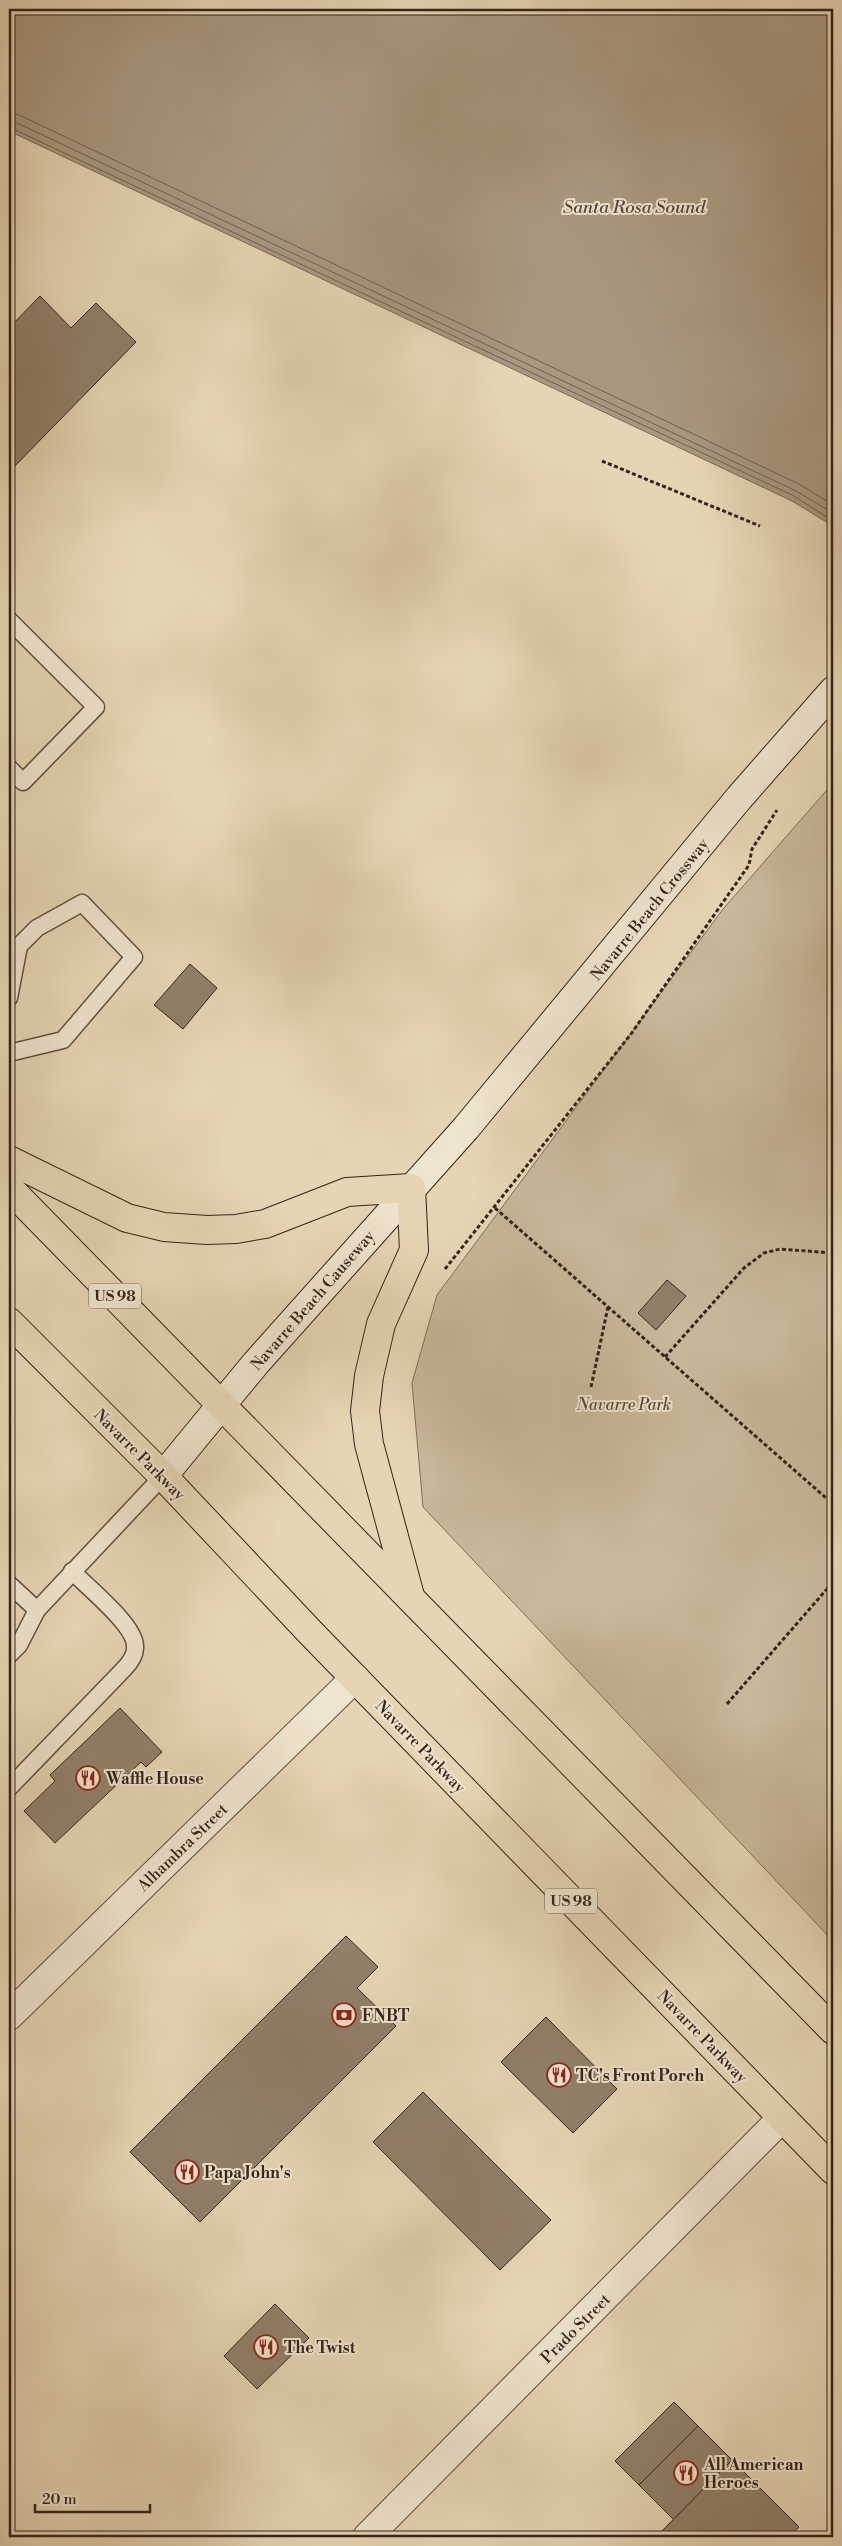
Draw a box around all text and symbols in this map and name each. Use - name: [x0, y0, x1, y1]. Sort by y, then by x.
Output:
- water label: Santa Rosa Sound: [563, 196, 706, 219]
- street label: Navarre Beach Crossway: [586, 834, 713, 985]
- street label: Navarre Beach Causeway: [246, 1226, 379, 1375]
- road number: US 98: [89, 1284, 141, 1308]
- park label: Navarre Park: [576, 1395, 671, 1415]
- street label: Navarre Parkway: [89, 1405, 189, 1505]
- street label: Navarre Parkway: [371, 1696, 470, 1797]
- restaurant icon: Waffle House: [75, 1765, 101, 1791]
- place label: Waffle House: [105, 1769, 204, 1789]
- street label: Alhambra Street: [133, 1799, 232, 1897]
- road number: US 98: [545, 1888, 597, 1914]
- street label: Navarre Parkway: [653, 1986, 752, 2087]
- bank icon: FNBT: [331, 2002, 357, 2028]
- place label: FNBT: [362, 2006, 410, 2026]
- restaurant icon: TC's Front Porch: [546, 2062, 572, 2088]
- place label: TC's Front Porch: [576, 2066, 704, 2086]
- restaurant icon: Papa John's: [174, 2159, 200, 2185]
- place label: Papa John's: [204, 2163, 291, 2183]
- street label: Prado Street: [537, 2289, 615, 2368]
- restaurant icon: The Twist: [253, 2334, 279, 2360]
- place label: The Twist: [284, 2338, 356, 2358]
- place label: All American Heroes: [703, 2455, 804, 2493]
- restaurant icon: All American Heroes: [673, 2460, 699, 2486]
- scale bar: [35, 2481, 150, 2513]
- text: 20 m: [42, 2490, 77, 2509]

